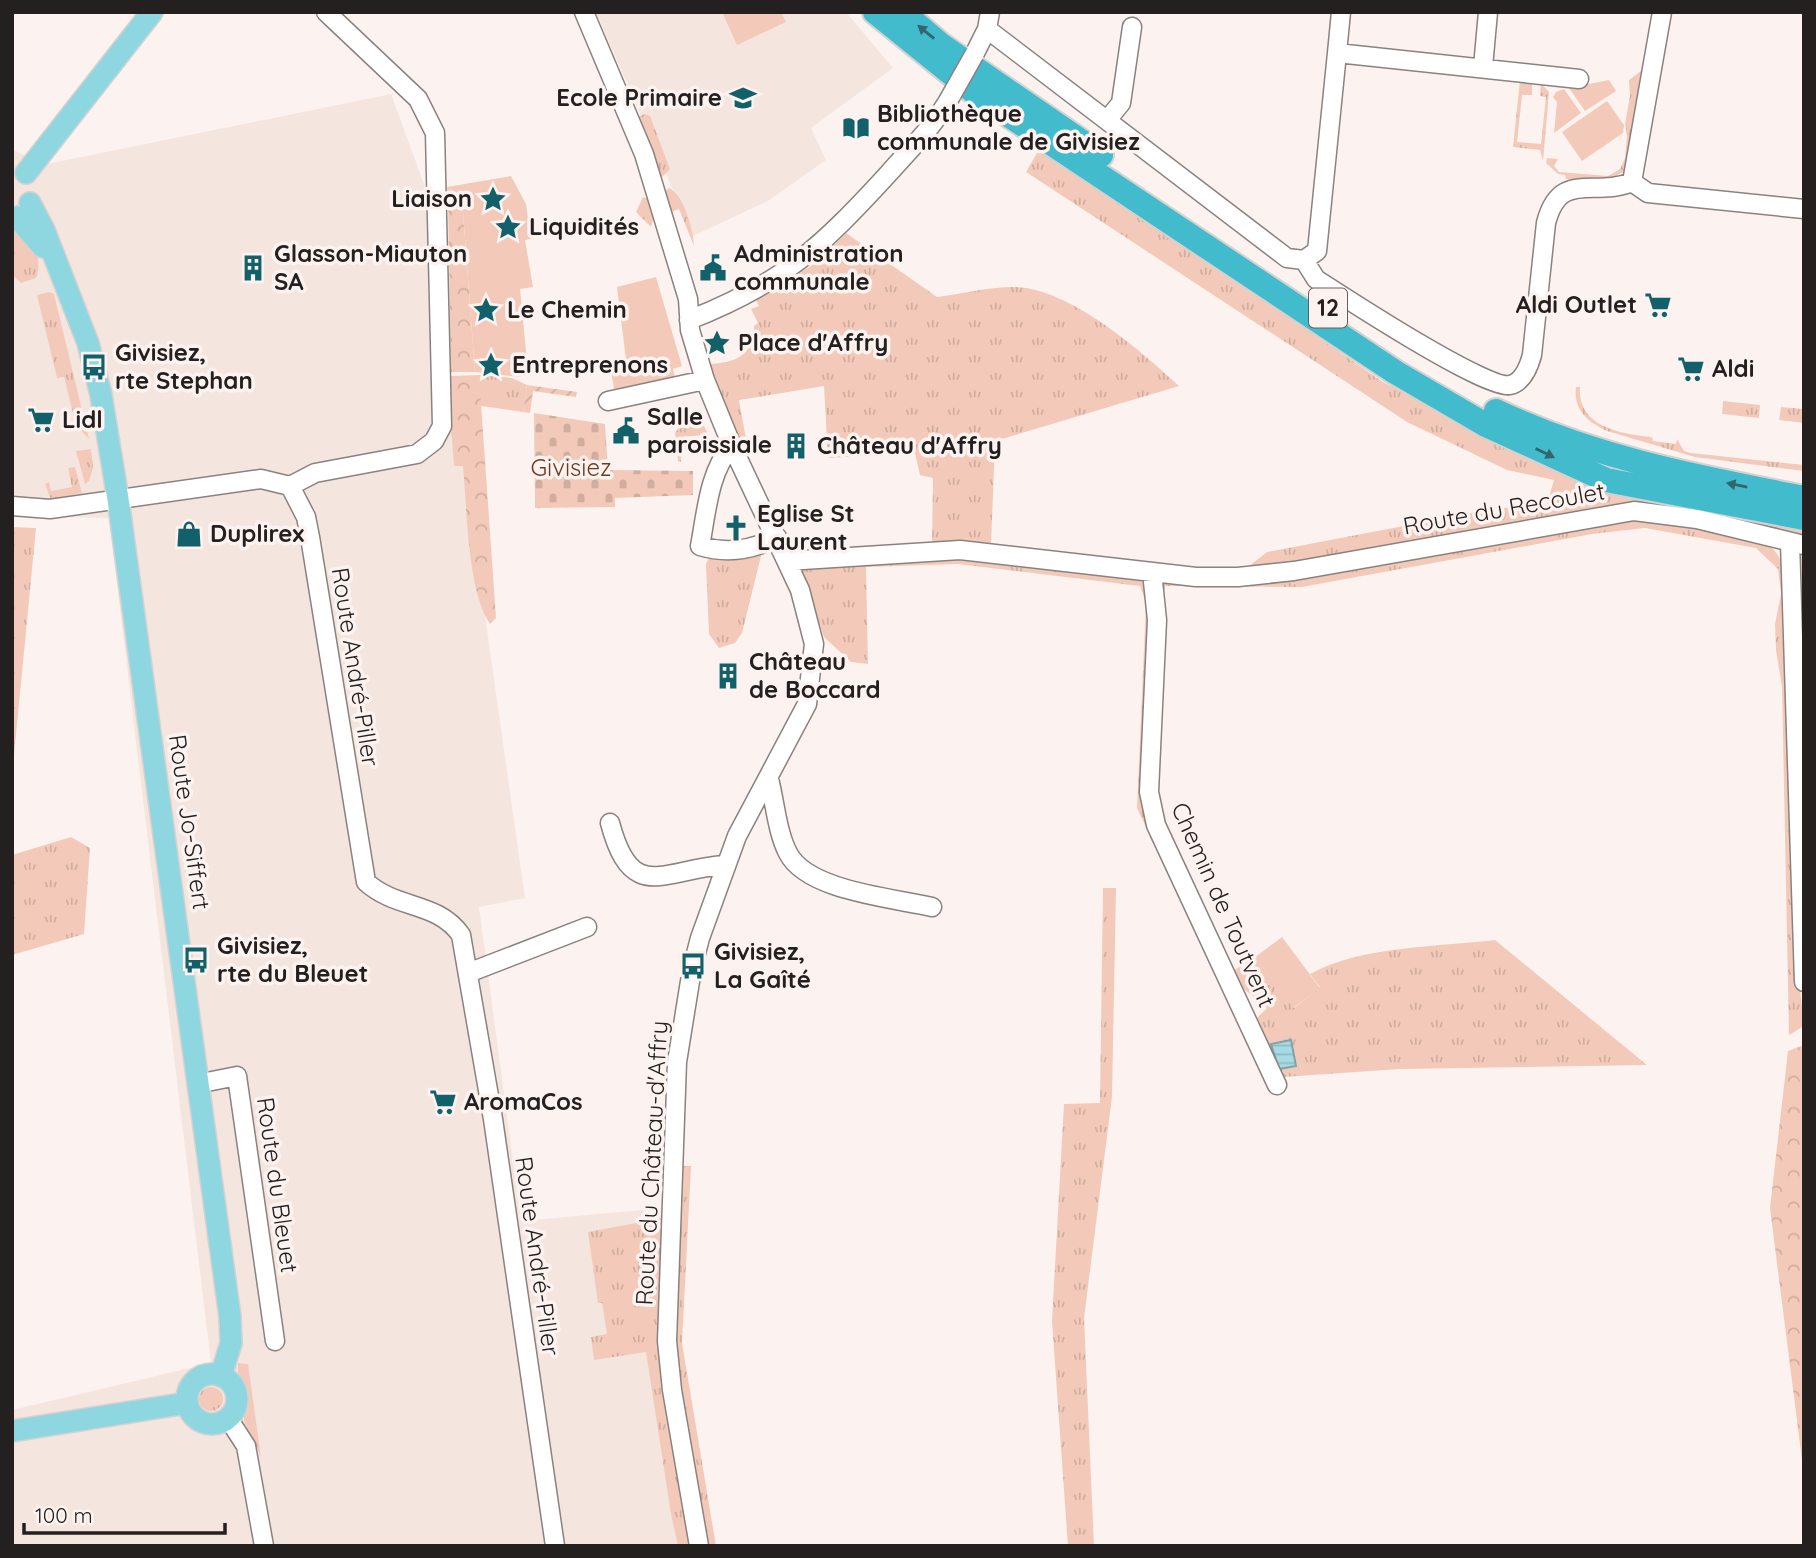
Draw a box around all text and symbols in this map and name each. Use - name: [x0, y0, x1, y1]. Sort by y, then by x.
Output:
- one-way arrow: [917, 25, 935, 40]
- place label: Ecole Primaire: [556, 82, 722, 112]
- school or university icon: Ecole Primaire: [728, 83, 758, 113]
- place label: Bibliothèque communale de Givisiez: [877, 98, 1140, 156]
- library icon: Bibliothèque communale de Givisiez: [841, 113, 871, 143]
- place label: Liaison: [391, 183, 472, 213]
- place icon: Liaison: [478, 184, 508, 214]
- place label: Liquidités: [529, 211, 639, 241]
- place icon: Liquidités: [493, 212, 523, 242]
- place label: Glasson-Miauton SA: [274, 238, 467, 296]
- place label: Administration communale: [734, 238, 904, 296]
- building icon: Glasson-Miauton SA: [238, 253, 268, 283]
- public building icon: Administration communale: [698, 253, 728, 283]
- road number: 12: [1309, 288, 1347, 328]
- place label: Aldi Outlet: [1516, 289, 1637, 319]
- supermarket icon: Aldi Outlet: [1643, 290, 1673, 320]
- place label: Le Chemin: [507, 294, 627, 324]
- place icon: Le Chemin: [471, 295, 501, 325]
- place label: Place d'Affry: [738, 327, 888, 357]
- place icon: Place d'Affry: [702, 328, 732, 358]
- place label: Givisiez, rte Stephan: [115, 337, 253, 395]
- place label: Entreprenons: [512, 349, 668, 379]
- place icon: Entreprenons: [476, 350, 506, 380]
- bus stop icon: Givisiez, rte Stephan: [79, 352, 109, 382]
- place label: Aldi: [1712, 353, 1754, 383]
- supermarket icon: Aldi: [1676, 354, 1706, 384]
- place label: Salle paroissiale: [647, 401, 772, 459]
- place label: Lidl: [62, 404, 103, 434]
- supermarket icon: Lidl: [26, 405, 56, 435]
- public building icon: Salle paroissiale: [611, 416, 641, 446]
- place label: Château d'Affry: [817, 430, 1002, 460]
- building icon: Château d'Affry: [781, 431, 811, 461]
- one-way arrow: [1535, 448, 1555, 459]
- park label: Givisiez: [530, 452, 612, 482]
- street label: Route du Recoulet: [1401, 475, 1607, 541]
- one-way arrow: [1726, 479, 1748, 490]
- place label: Eglise St Laurent: [757, 498, 855, 556]
- church icon: Eglise St Laurent: [721, 513, 751, 543]
- place label: Duplirex: [210, 518, 305, 548]
- shop icon: Duplirex: [174, 519, 204, 549]
- street label: Route André-Piller: [325, 565, 387, 768]
- place label: Château de Boccard: [749, 646, 881, 704]
- building icon: Château de Boccard: [713, 661, 743, 691]
- street label: Route Jo-Siffert: [163, 732, 217, 911]
- street label: Chemin de Toutvent: [1165, 798, 1283, 1012]
- place label: Givisiez, rte du Bleuet: [217, 930, 368, 988]
- place label: Givisiez, La Gaîté: [714, 936, 811, 994]
- bus stop icon: Givisiez, rte du Bleuet: [181, 945, 211, 975]
- bus stop icon: Givisiez, La Gaîté: [678, 951, 708, 981]
- street label: Route du Château-d'Affry: [629, 1020, 673, 1306]
- place label: AromaCos: [464, 1086, 583, 1116]
- supermarket icon: AromaCos: [428, 1087, 458, 1117]
- street label: Route du Bleuet: [251, 1095, 305, 1275]
- street label: Route André-Piller: [509, 1154, 567, 1357]
- scale bar: [24, 1492, 226, 1536]
- text: 100 m: [35, 1502, 93, 1528]

